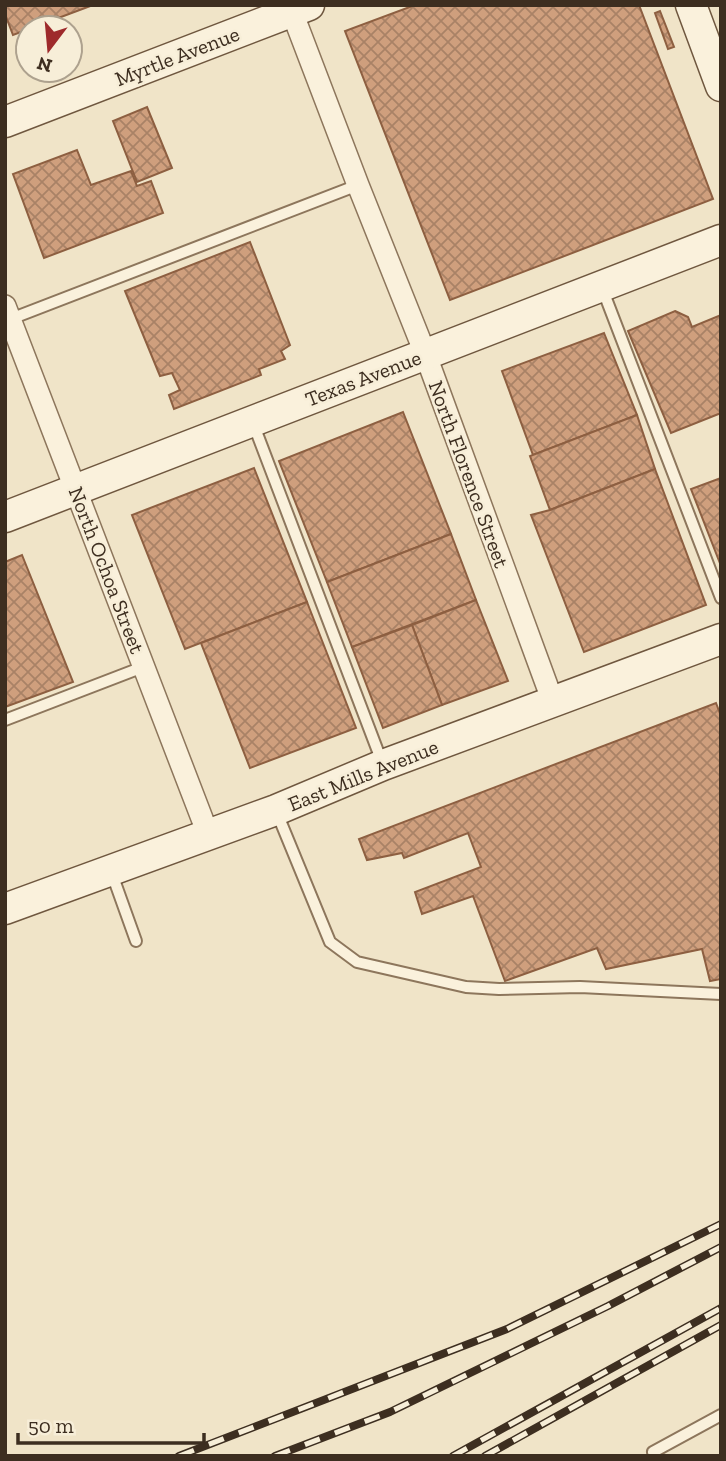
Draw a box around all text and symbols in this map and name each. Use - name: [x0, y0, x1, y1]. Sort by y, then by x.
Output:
- north arrow: [14, 14, 84, 84]
- street label: Myrtle Avenue: [111, 21, 243, 91]
- text: N: [34, 52, 55, 78]
- street label: Texas Avenue: [302, 344, 425, 412]
- street label: North Florence Street: [424, 377, 515, 571]
- street label: North Ochoa Street: [64, 483, 150, 657]
- street label: East Mills Avenue: [284, 733, 442, 816]
- scale bar: [18, 1402, 203, 1446]
- text: 50 m: [28, 1413, 74, 1438]

